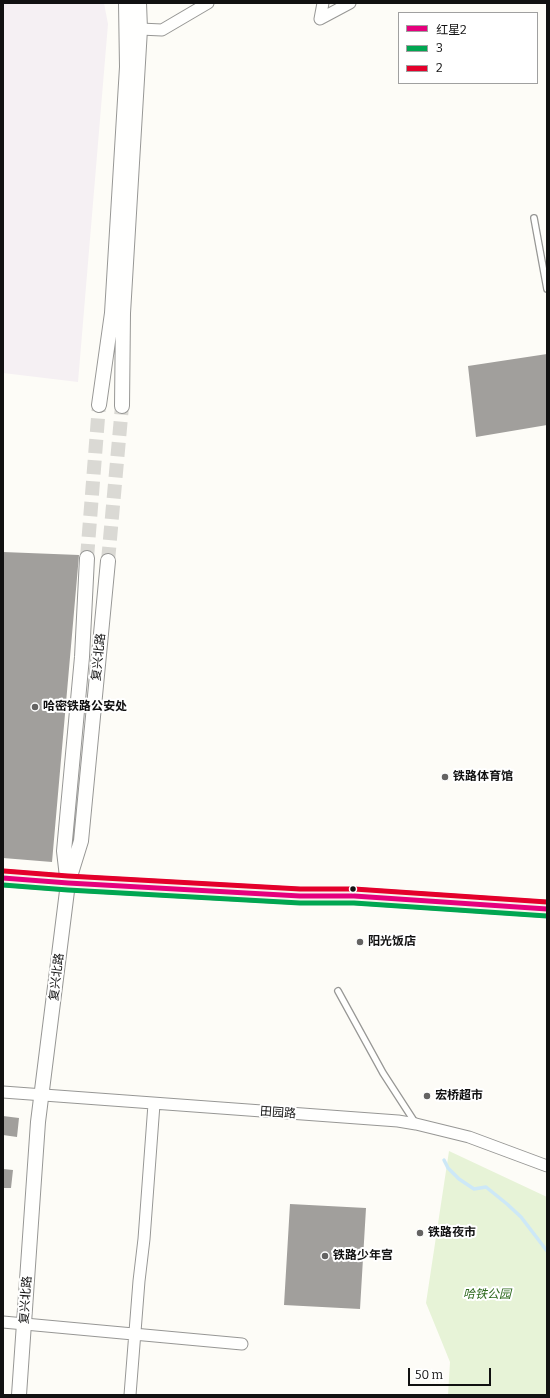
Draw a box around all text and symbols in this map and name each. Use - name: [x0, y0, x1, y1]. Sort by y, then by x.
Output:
- legend: [398, 12, 538, 84]
- text: 红星2: [436, 23, 467, 37]
- text: 3: [436, 41, 443, 55]
- text: 2: [436, 61, 443, 75]
- street label: 复兴北路: [89, 632, 109, 682]
- place label: 哈密铁路公安处: [43, 700, 127, 714]
- marker: 哈密铁路公安处: [30, 702, 40, 712]
- place label: 铁路体育馆: [453, 770, 513, 784]
- marker: 铁路体育馆: [440, 772, 450, 782]
- unlabelled marker: [348, 884, 358, 894]
- place label: 阳光饭店: [368, 935, 416, 949]
- marker: 阳光饭店: [355, 937, 365, 947]
- street label: 复兴北路: [47, 952, 67, 1002]
- place label: 宏桥超市: [435, 1089, 483, 1103]
- marker: 宏桥超市: [422, 1091, 432, 1101]
- street label: 田园路: [260, 1105, 296, 1121]
- place label: 铁路夜市: [428, 1226, 476, 1240]
- marker: 铁路夜市: [415, 1228, 425, 1238]
- place label: 铁路少年宫: [333, 1249, 393, 1263]
- marker: 铁路少年宫: [320, 1251, 330, 1261]
- street label: 复兴北路: [17, 1276, 35, 1324]
- park label: 哈铁公园: [463, 1288, 511, 1302]
- scale bar: [410, 1360, 493, 1386]
- text: 50 m: [415, 1368, 443, 1382]

